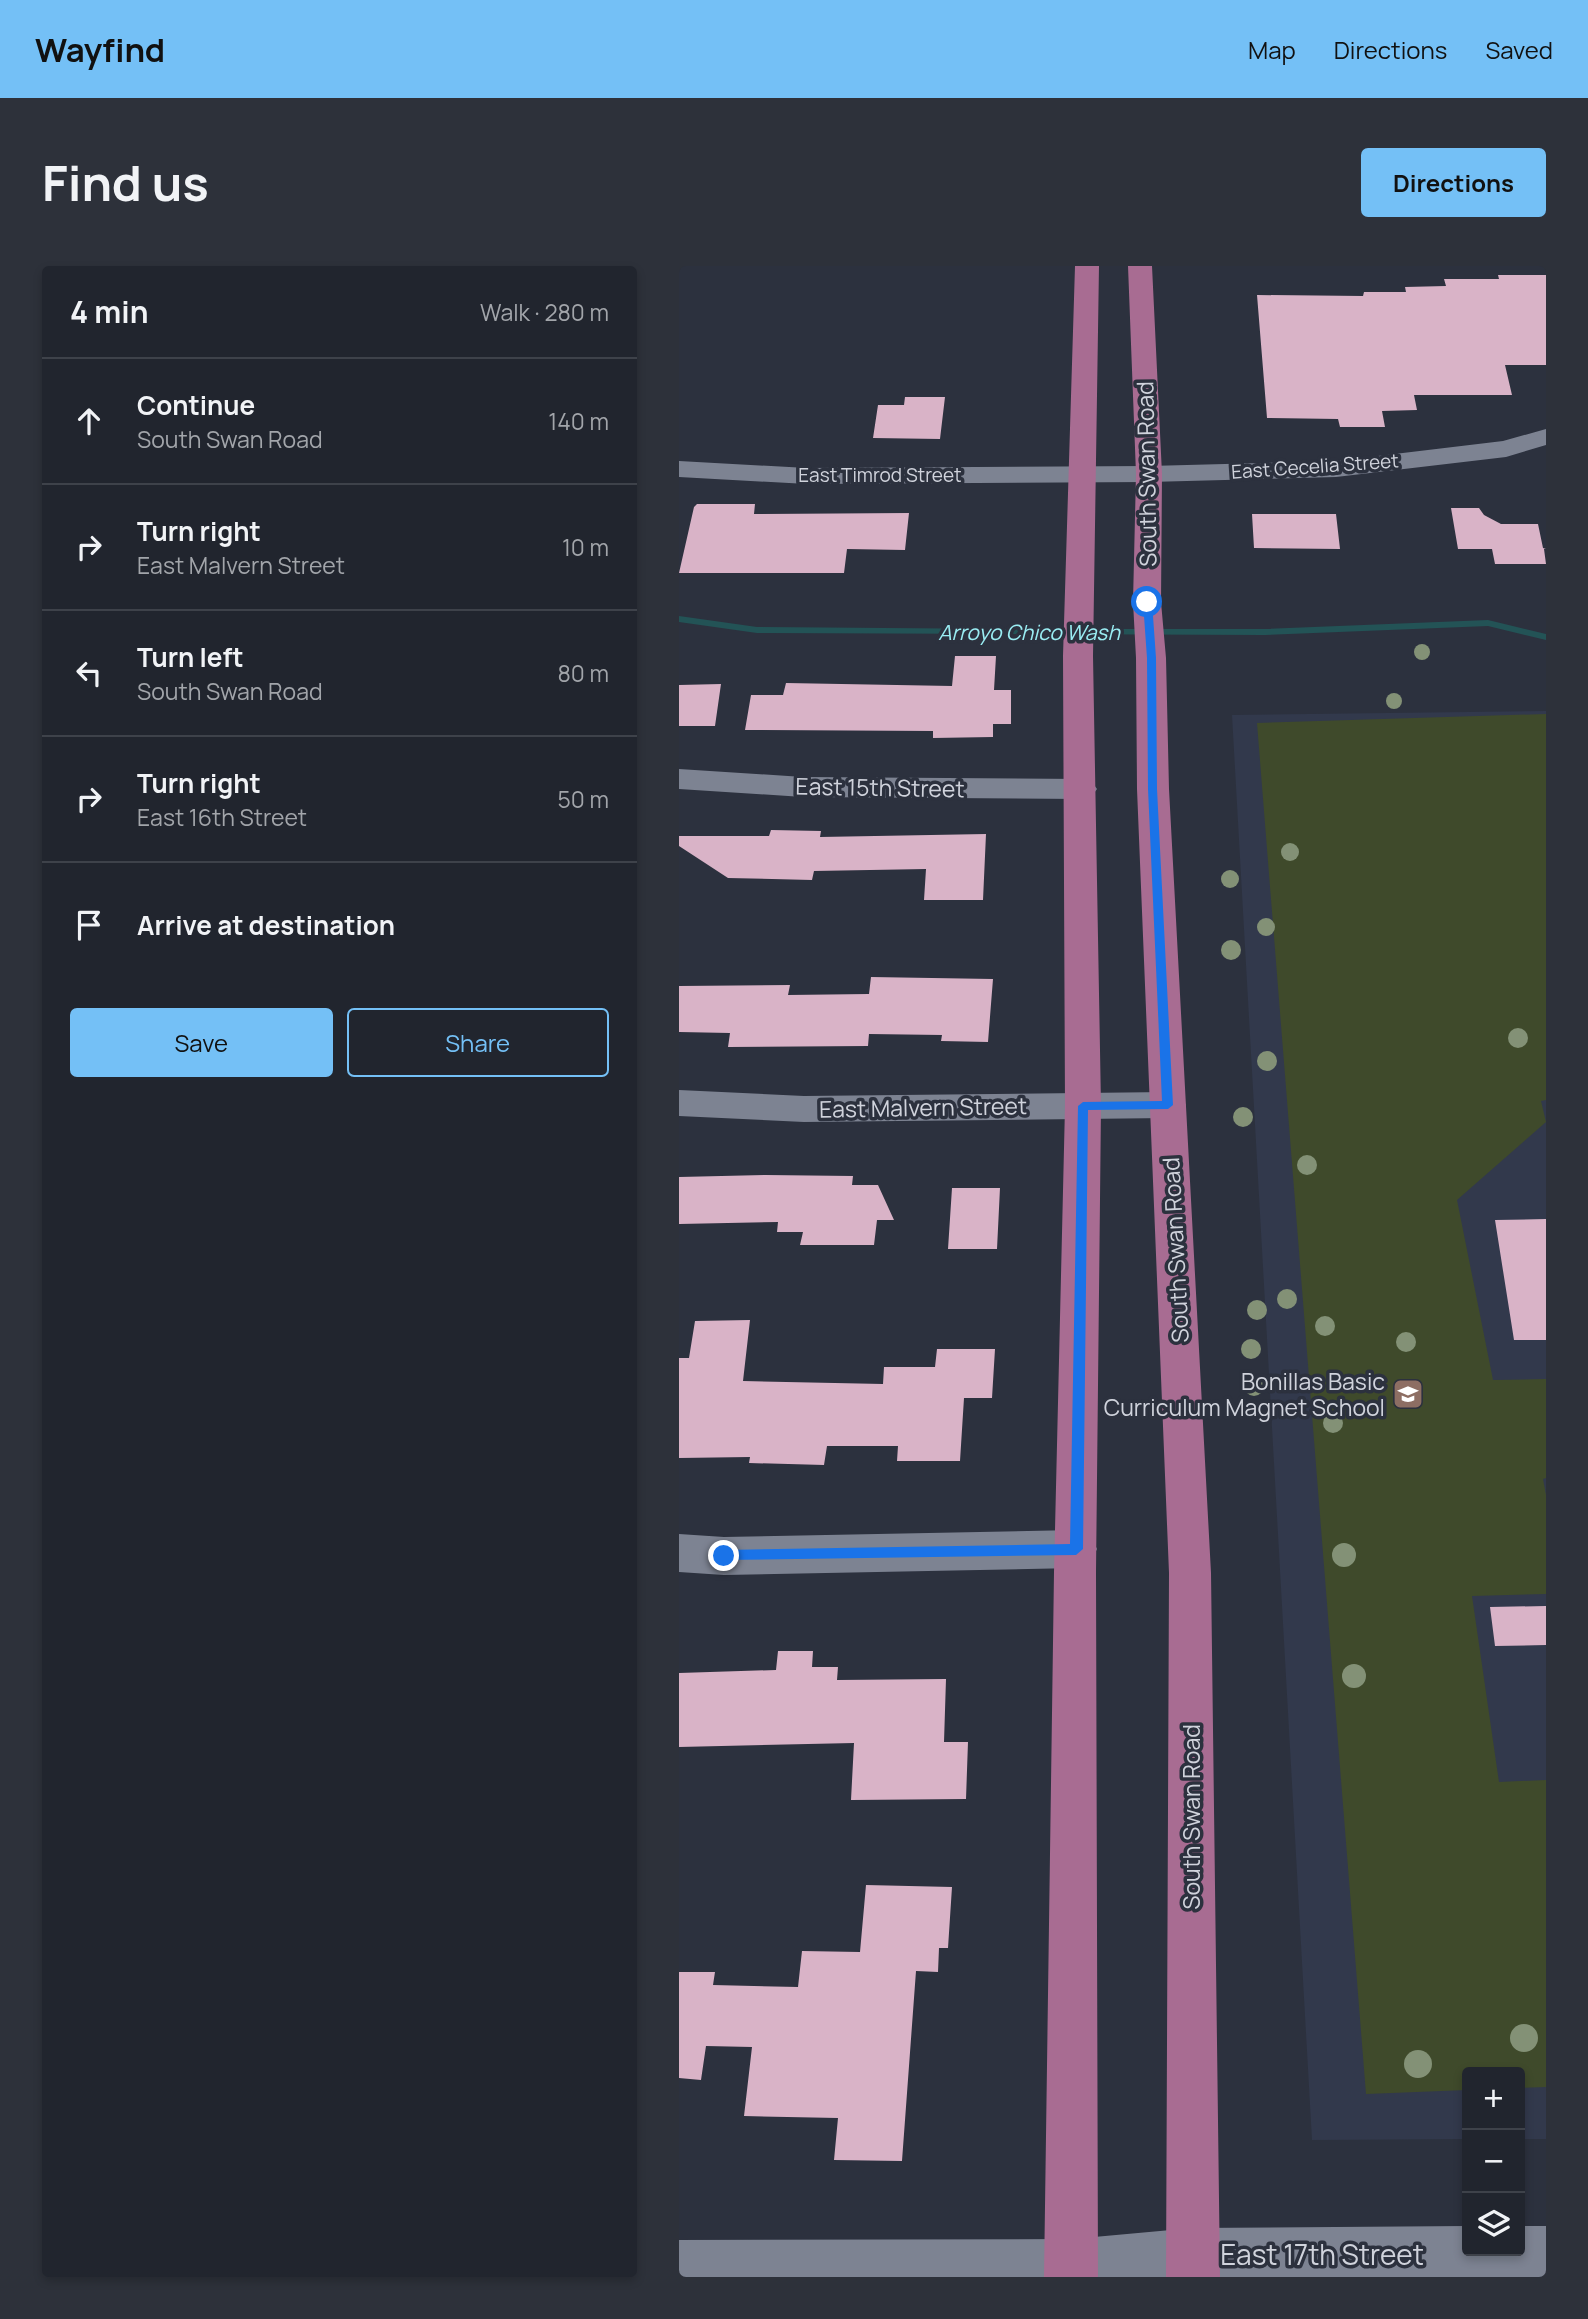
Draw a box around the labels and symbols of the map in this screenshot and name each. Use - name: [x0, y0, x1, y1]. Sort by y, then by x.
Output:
- street label: South Swan Road: [1128, 381, 1164, 567]
- street label: East Cecelia Street: [1230, 447, 1400, 485]
- street label: East Timrod Street: [798, 462, 962, 488]
- route start: [1131, 586, 1162, 617]
- water label: Arroyo Chico Wash: [938, 618, 1121, 646]
- street label: East 15th Street: [795, 770, 965, 804]
- street label: East Malvern Street: [819, 1089, 1027, 1125]
- street label: South Swan Road: [1154, 1156, 1196, 1344]
- place label: Bonillas Basic Curriculum Magnet School: [1104, 1365, 1385, 1423]
- school or university icon: Bonillas Basic Curriculum Magnet School: [1391, 1377, 1425, 1411]
- route end: [708, 1540, 739, 1571]
- street label: South Swan Road: [1175, 1724, 1207, 1910]
- street label: East 17th Street: [1220, 2235, 1424, 2273]

